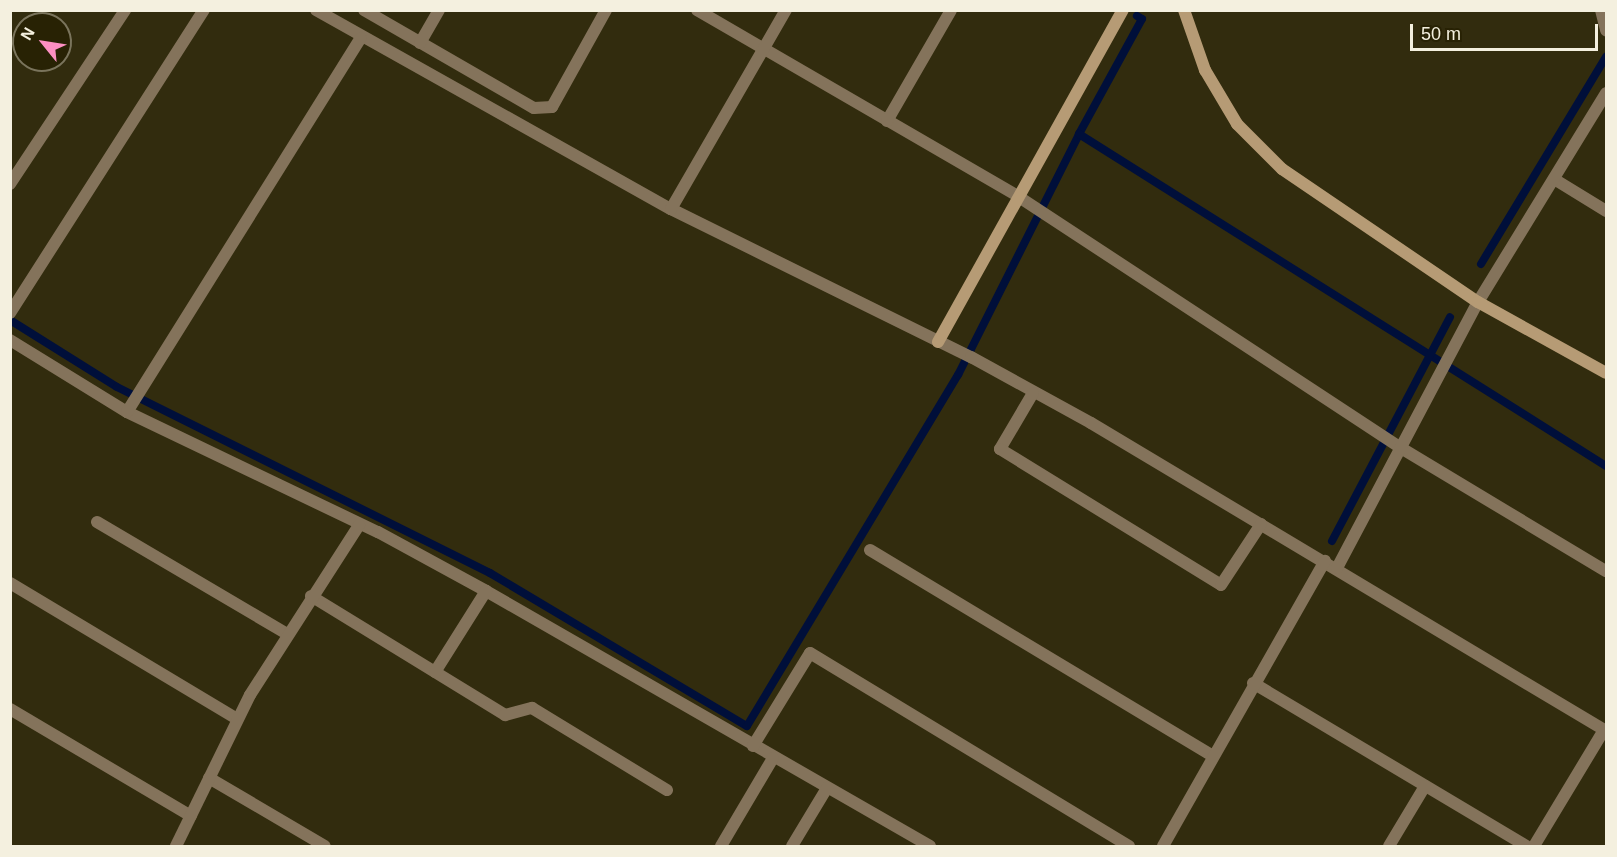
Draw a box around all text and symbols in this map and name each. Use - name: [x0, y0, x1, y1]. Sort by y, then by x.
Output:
- north arrow: [12, 12, 72, 72]
- scale bar: [1413, 12, 1600, 50]
- text: N: [17, 24, 38, 43]
- text: 50 m: [1421, 24, 1461, 44]

